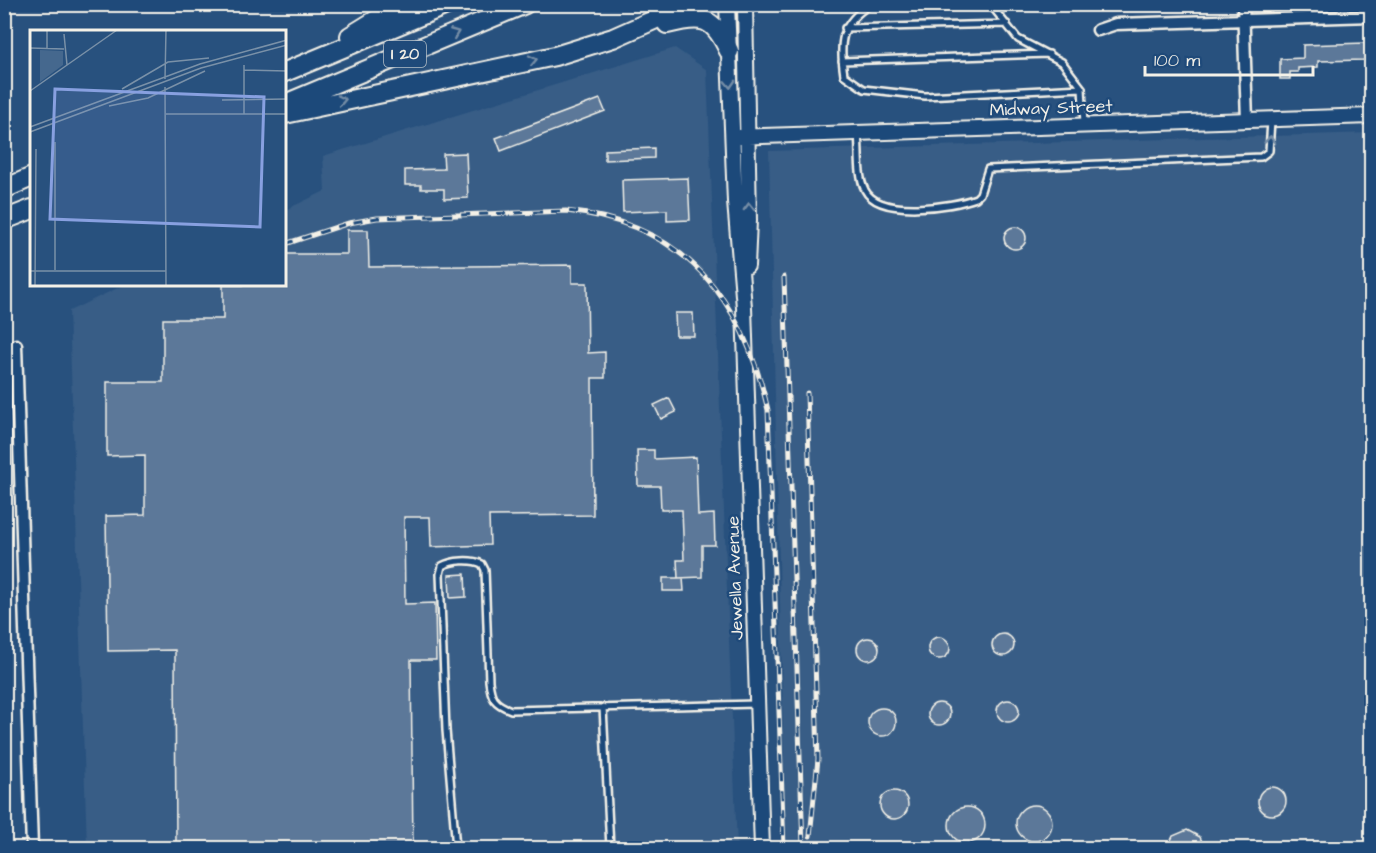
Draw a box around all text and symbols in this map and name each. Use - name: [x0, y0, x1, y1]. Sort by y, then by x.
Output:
- one-way arrow: [449, 28, 460, 40]
- inset map: [30, 30, 286, 286]
- scale bar: [1145, 39, 1313, 77]
- road number: I 20: [384, 41, 426, 67]
- text: 100 m: [1154, 48, 1200, 73]
- one-way arrow: [527, 55, 537, 68]
- one-way arrow: [724, 79, 737, 88]
- street label: Midway Street: [989, 93, 1114, 124]
- one-way arrow: [336, 94, 346, 107]
- one-way arrow: [1263, 136, 1276, 145]
- one-way arrow: [743, 202, 755, 211]
- street label: Jewella Avenue: [720, 515, 750, 640]

